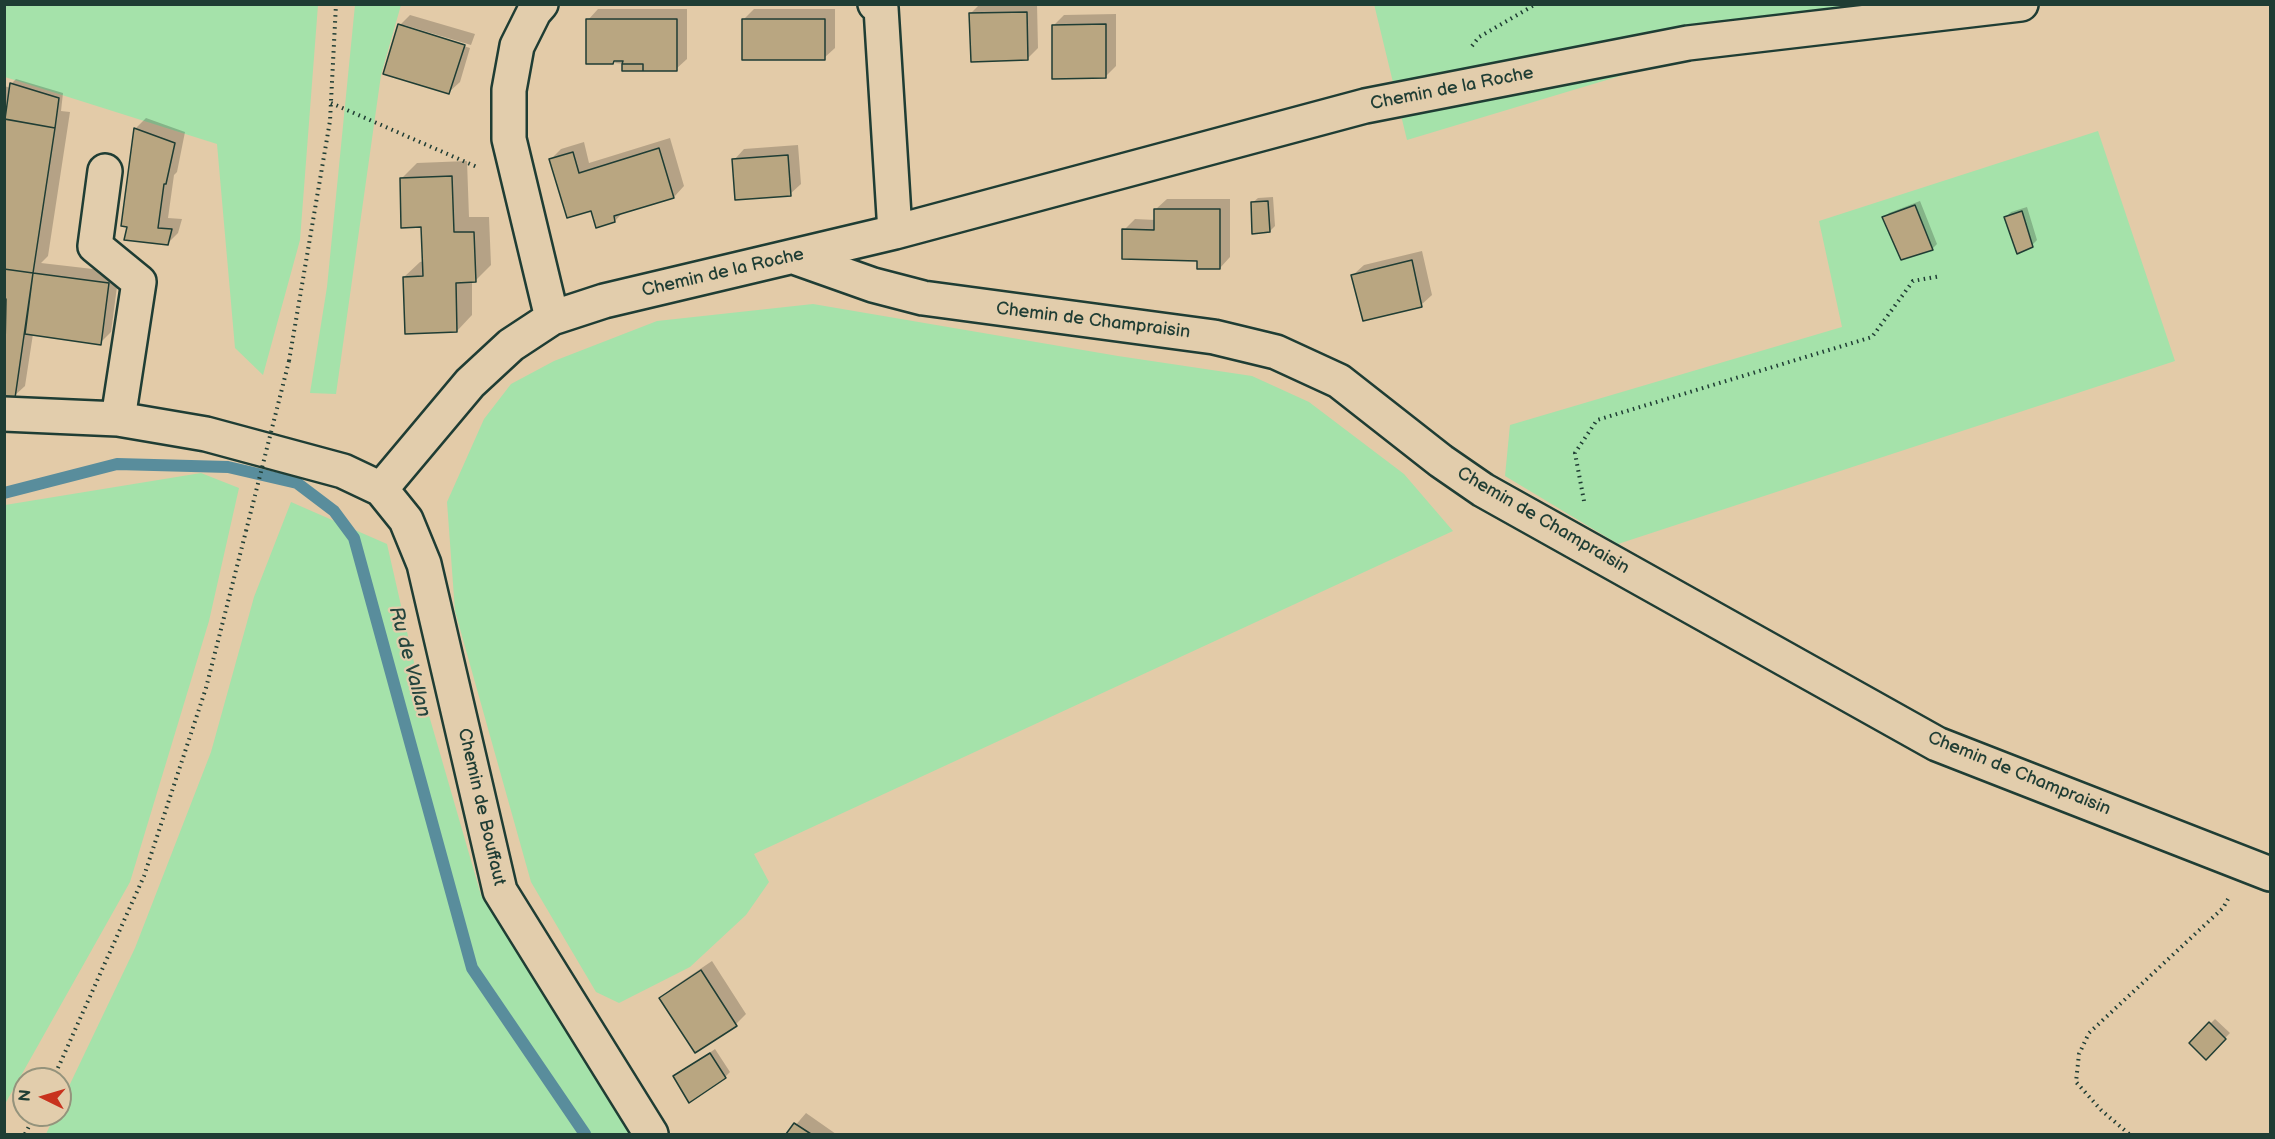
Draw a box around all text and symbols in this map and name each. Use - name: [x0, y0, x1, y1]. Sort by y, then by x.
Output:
- street label: Chemin de la Roche: [1369, 63, 1535, 115]
- street label: Chemin de la Roche: [640, 244, 806, 302]
- street label: Chemin de Champraisin: [995, 298, 1191, 344]
- street label: Chemin de Champraisin: [1453, 463, 1633, 579]
- water label: Ru de Vallan: [383, 604, 435, 720]
- street label: Chemin de Bouffaut: [452, 726, 510, 888]
- street label: Chemin de Champraisin: [1924, 727, 2114, 821]
- north arrow: [12, 1067, 72, 1127]
- text: N: [16, 1089, 36, 1102]

